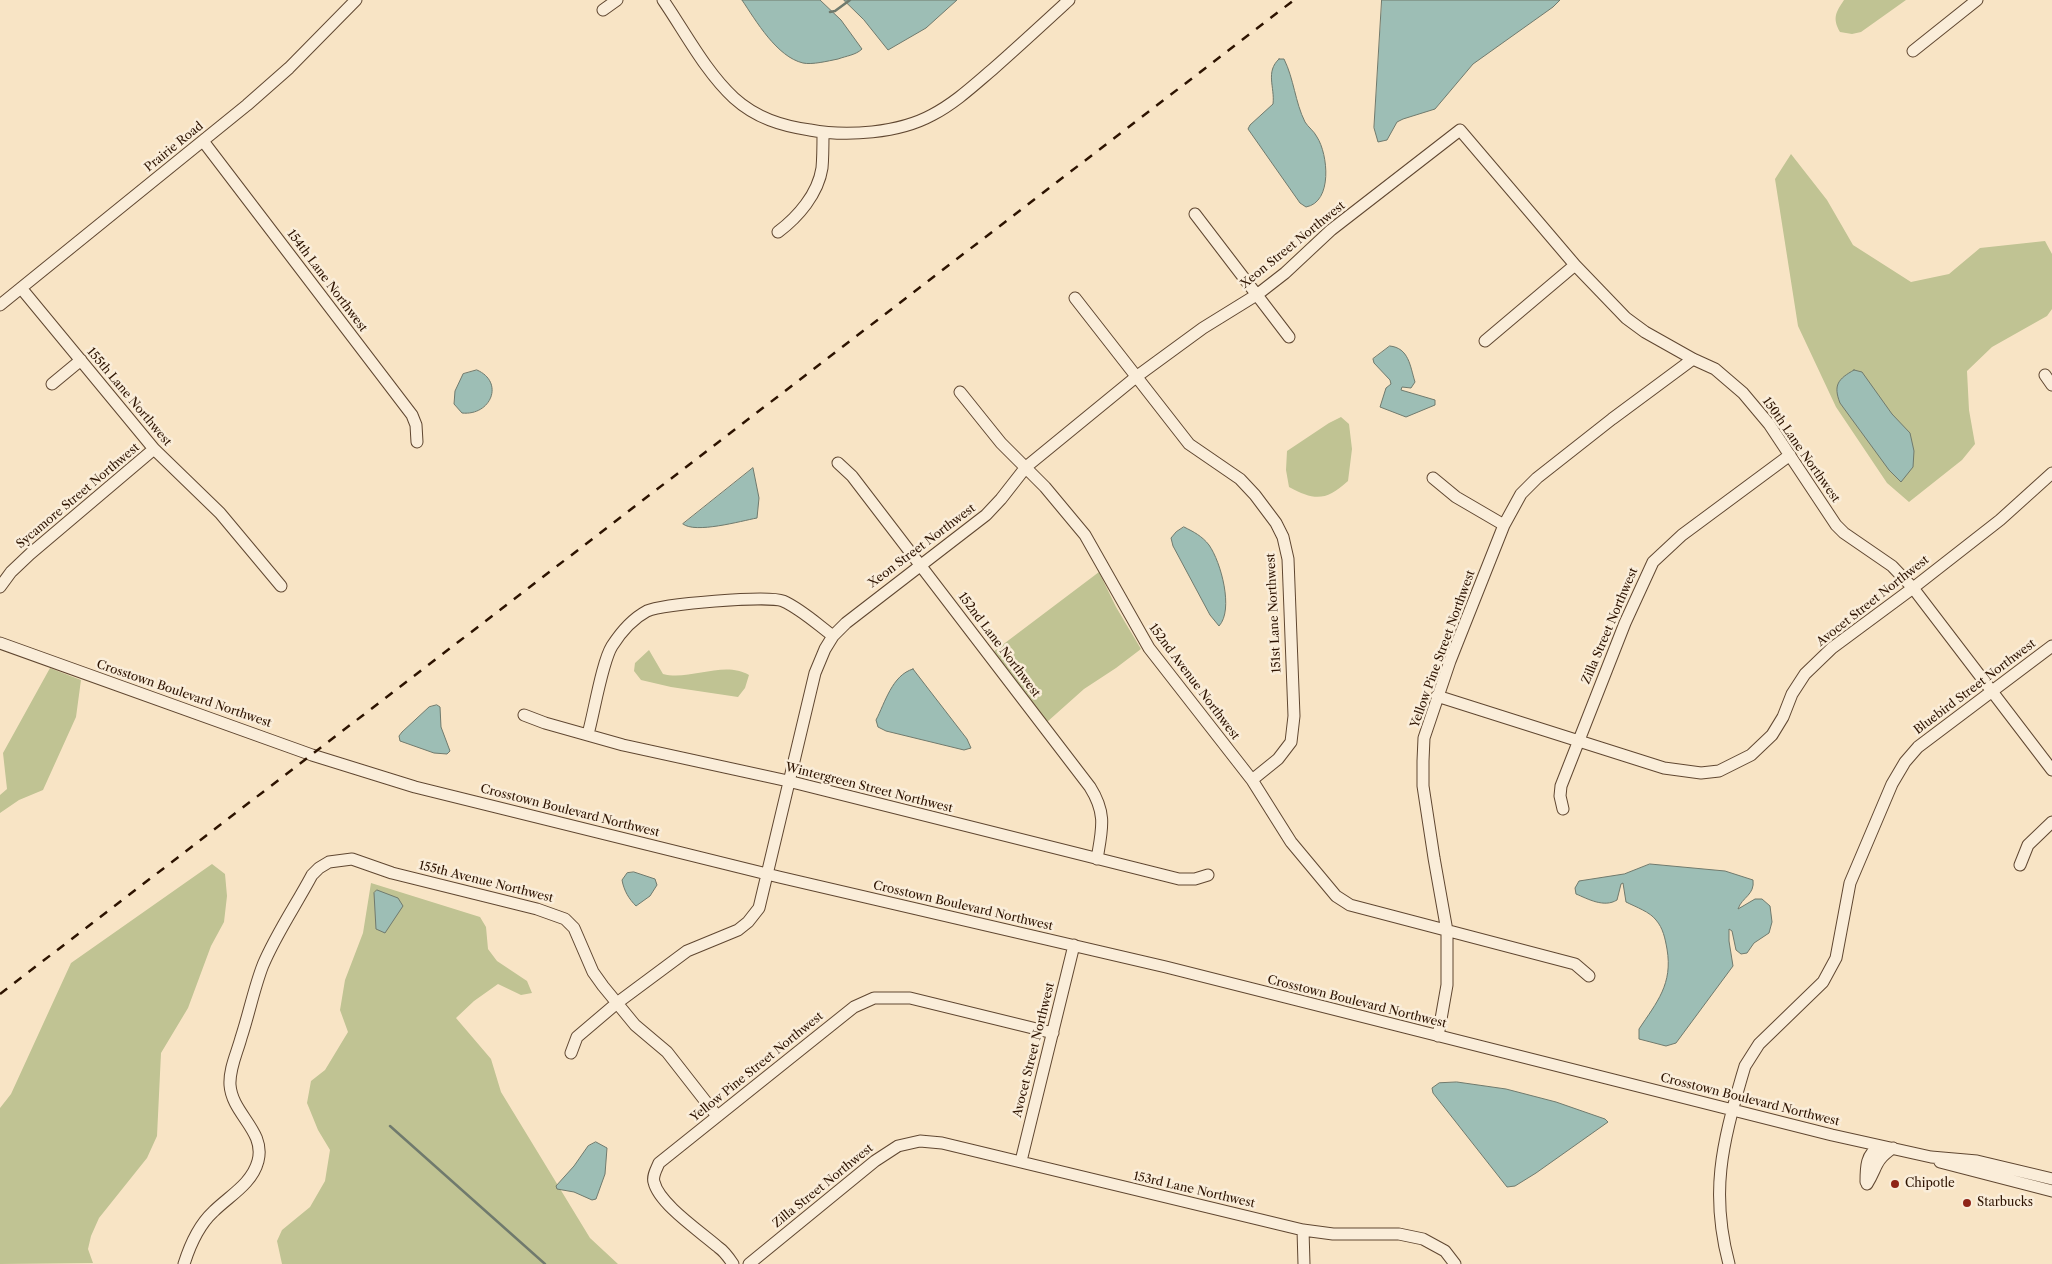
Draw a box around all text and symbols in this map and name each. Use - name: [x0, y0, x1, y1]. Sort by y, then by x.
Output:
- street label: Prairie Road: [142, 119, 206, 175]
- street label: Xeon Street Northwest: [1238, 198, 1348, 292]
- street label: 154th Lane Northwest: [284, 227, 370, 335]
- street label: 155th Lane Northwest: [84, 345, 174, 449]
- street label: 150th Lane Northwest: [1759, 395, 1843, 505]
- street label: Sycamore Street Northwest: [14, 440, 142, 552]
- street label: Xeon Street Northwest: [866, 501, 978, 591]
- street label: 151st Lane Northwest: [1264, 553, 1284, 673]
- street label: Avocet Street Northwest: [1814, 553, 1932, 649]
- street label: Zilla Street Northwest: [1579, 566, 1641, 686]
- street label: Yellow Pine Street Northwest: [1408, 568, 1478, 730]
- street label: 152nd Lane Northwest: [955, 590, 1043, 700]
- street label: 152nd Avenue Northwest: [1146, 621, 1242, 743]
- street label: Bluebird Street Northwest: [1911, 637, 2039, 737]
- street label: Crosstown Boulevard Northwest: [95, 657, 273, 731]
- street label: Wintergreen Street Northwest: [784, 760, 954, 816]
- street label: Crosstown Boulevard Northwest: [479, 782, 661, 840]
- street label: 155th Avenue Northwest: [417, 858, 555, 906]
- street label: Crosstown Boulevard Northwest: [872, 878, 1054, 934]
- street label: Crosstown Boulevard Northwest: [1266, 973, 1448, 1031]
- street label: Avocet Street Northwest: [1010, 981, 1058, 1119]
- street label: Yellow Pine Street Northwest: [688, 1009, 826, 1125]
- street label: Crosstown Boulevard Northwest: [1659, 1071, 1841, 1129]
- street label: Zilla Street Northwest: [770, 1141, 876, 1231]
- street label: 153rd Lane Northwest: [1132, 1169, 1256, 1211]
- place label: Chipotle: [1905, 1177, 1955, 1191]
- marker: Chipotle: [1889, 1178, 1901, 1190]
- place label: Starbucks: [1977, 1196, 2033, 1210]
- marker: Starbucks: [1961, 1197, 1973, 1209]

